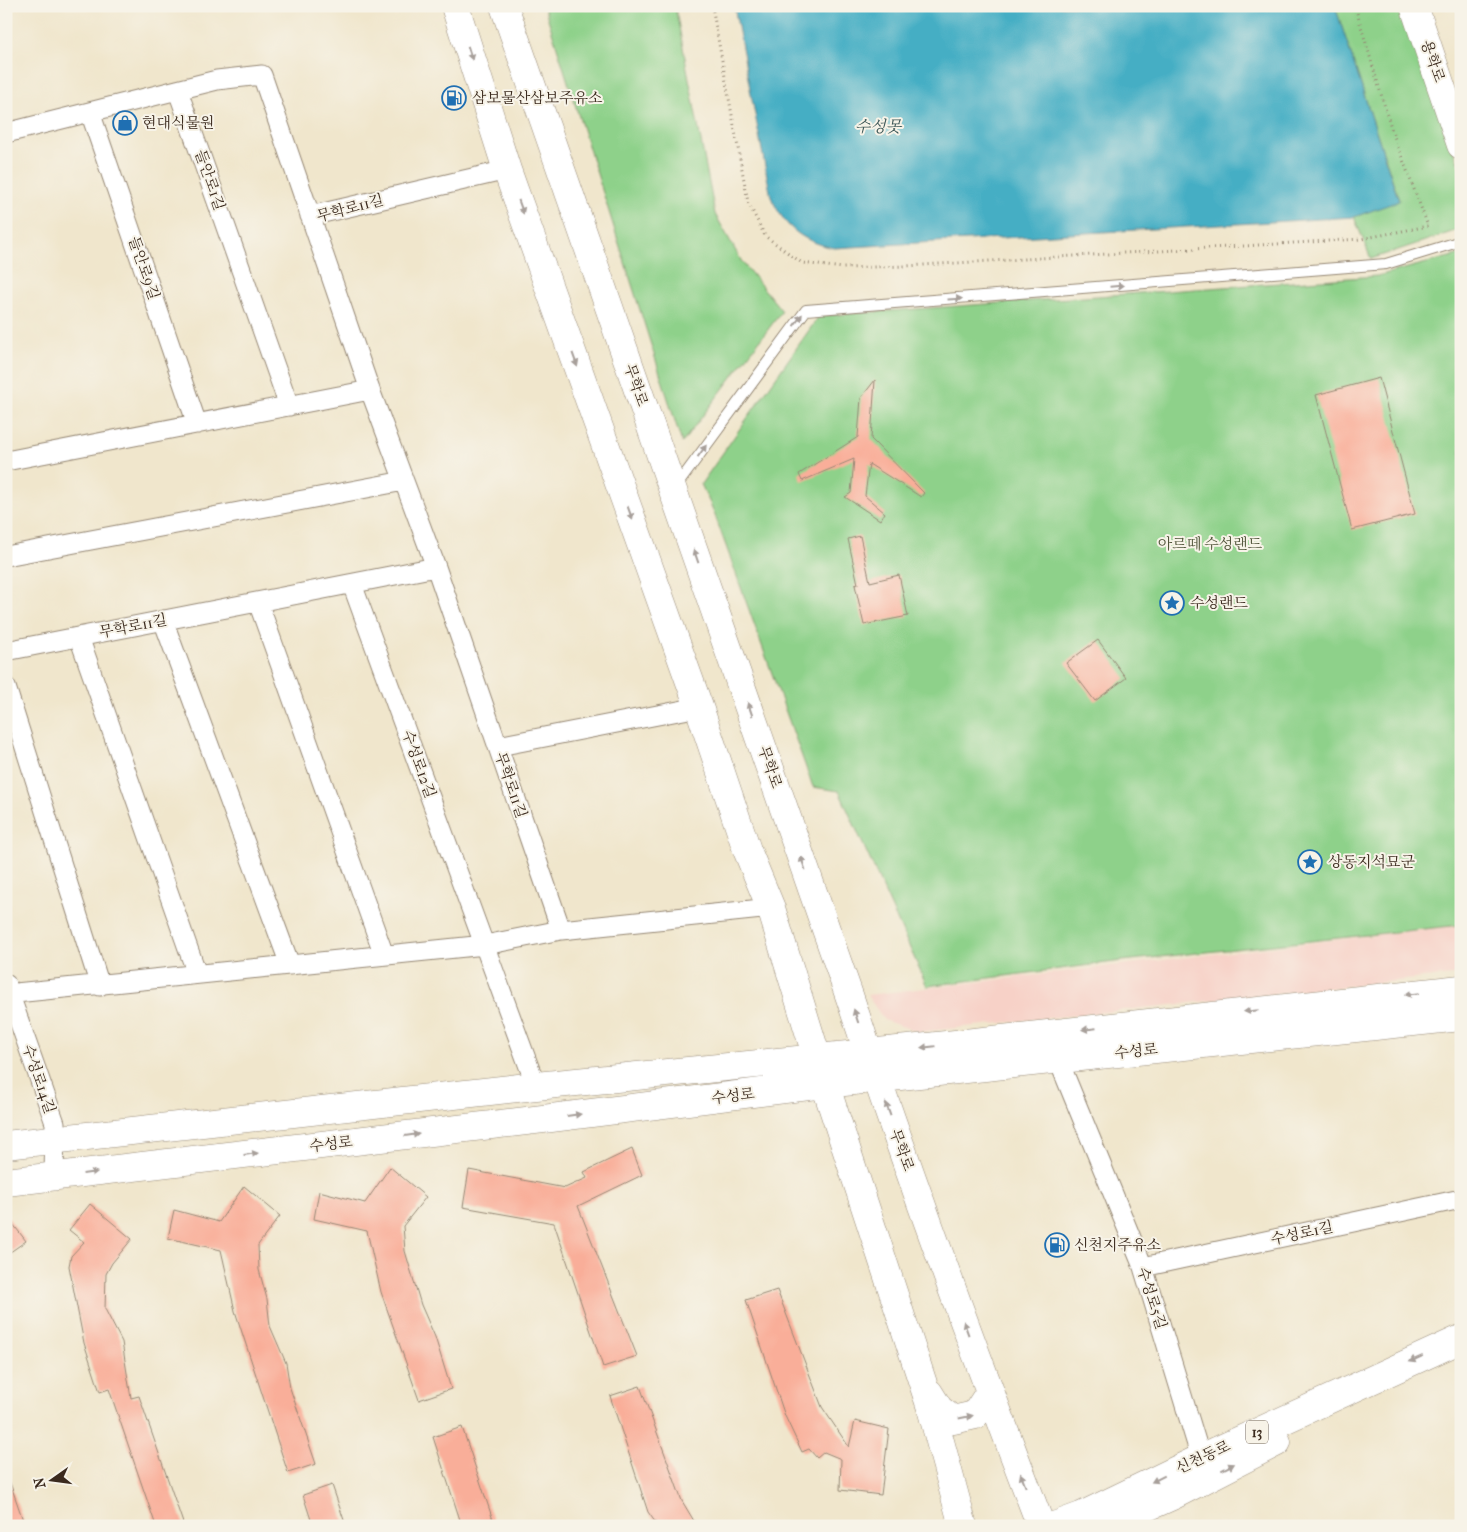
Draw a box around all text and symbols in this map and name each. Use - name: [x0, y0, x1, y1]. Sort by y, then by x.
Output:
- street label: 용학로: [1417, 38, 1449, 85]
- one-way arrow: [467, 45, 474, 60]
- fuel station icon: 삼보물산삼보주유소: [441, 85, 467, 111]
- place label: 삼보물산삼보주유소: [472, 89, 603, 107]
- shop icon: 현대식물원: [112, 110, 138, 136]
- place label: 현대식물원: [142, 114, 214, 132]
- water label: 수성못: [855, 117, 903, 136]
- street label: 들안로1길: [191, 147, 229, 213]
- street label: 무학로11길: [315, 190, 385, 226]
- one-way arrow: [517, 200, 525, 215]
- street label: 들안로9길: [125, 234, 163, 302]
- one-way arrow: [1109, 282, 1125, 290]
- one-way arrow: [947, 295, 963, 303]
- one-way arrow: [793, 313, 803, 327]
- one-way arrow: [571, 353, 579, 368]
- street label: 무학로: [620, 362, 652, 409]
- one-way arrow: [697, 444, 707, 458]
- one-way arrow: [626, 506, 634, 521]
- park label: 아르떼 수성랜드: [1158, 535, 1263, 553]
- one-way arrow: [692, 548, 700, 563]
- place icon: 수성랜드: [1159, 590, 1185, 616]
- place label: 수성랜드: [1190, 594, 1248, 612]
- street label: 무학로11길: [98, 611, 168, 641]
- one-way arrow: [746, 701, 754, 716]
- street label: 수성로12길: [398, 728, 440, 800]
- street label: 무학로: [754, 744, 786, 791]
- street label: 무학로11길: [491, 750, 531, 820]
- place icon: 상동지석묘군: [1297, 849, 1323, 875]
- place label: 상동지석묘군: [1328, 853, 1415, 871]
- one-way arrow: [799, 855, 806, 870]
- one-way arrow: [1404, 990, 1420, 998]
- one-way arrow: [1242, 1007, 1258, 1015]
- one-way arrow: [852, 1008, 860, 1023]
- one-way arrow: [1081, 1025, 1097, 1033]
- street label: 수성로: [1113, 1040, 1159, 1062]
- street label: 수성로14길: [19, 1042, 59, 1116]
- one-way arrow: [919, 1043, 935, 1051]
- street label: 수성로: [710, 1084, 756, 1108]
- one-way arrow: [884, 1101, 892, 1116]
- one-way arrow: [566, 1111, 582, 1119]
- street label: 무학로: [886, 1126, 918, 1174]
- one-way arrow: [405, 1131, 421, 1139]
- street label: 수성로: [308, 1132, 354, 1156]
- one-way arrow: [243, 1150, 259, 1158]
- one-way arrow: [82, 1169, 98, 1177]
- street label: 수성로1길: [1269, 1218, 1335, 1248]
- fuel station icon: 신천지주유소: [1044, 1232, 1070, 1258]
- place label: 신천지주유소: [1074, 1236, 1161, 1254]
- street label: 수성로5길: [1133, 1265, 1171, 1331]
- one-way arrow: [962, 1320, 970, 1335]
- one-way arrow: [1409, 1355, 1423, 1363]
- one-way arrow: [958, 1413, 973, 1421]
- road number: 13: [1246, 1420, 1268, 1444]
- street label: 신천동로: [1173, 1436, 1234, 1477]
- north arrow: [28, 1454, 78, 1504]
- one-way arrow: [1221, 1463, 1236, 1471]
- one-way arrow: [1019, 1472, 1027, 1487]
- text: N: [30, 1475, 49, 1490]
- one-way arrow: [1151, 1475, 1165, 1483]

